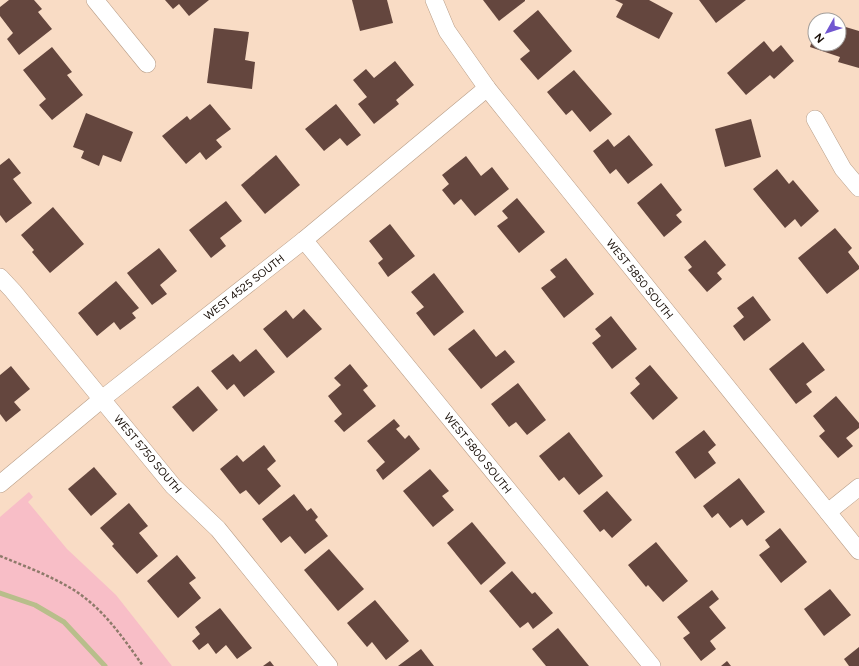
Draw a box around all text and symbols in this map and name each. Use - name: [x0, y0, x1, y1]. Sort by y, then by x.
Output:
- north arrow: [807, 12, 847, 52]
- text: N: [812, 31, 827, 45]
- street label: WEST 5850 SOUTH: [603, 237, 676, 322]
- street label: WEST 4525 SOUTH: [202, 252, 287, 323]
- street label: WEST 5800 SOUTH: [441, 410, 514, 496]
- street label: WEST 5750 SOUTH: [111, 413, 184, 496]

